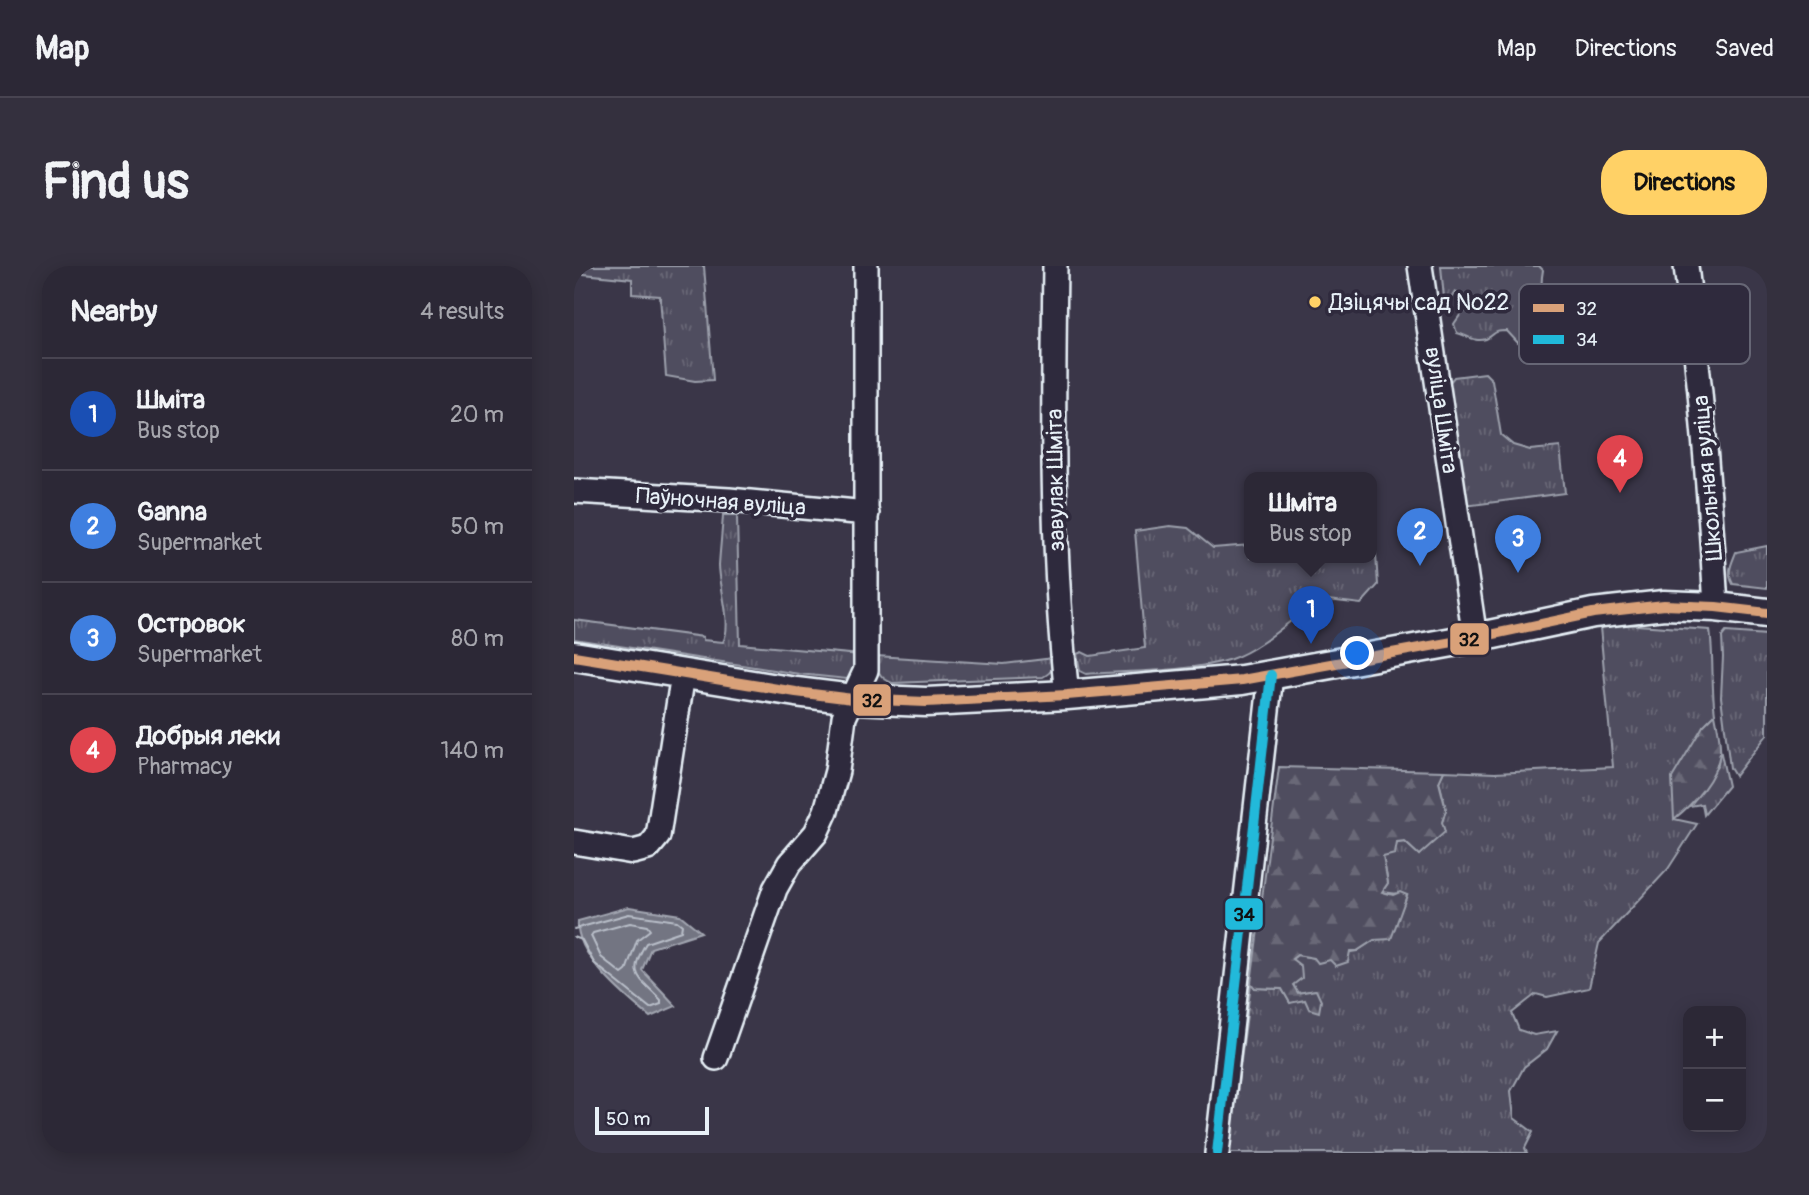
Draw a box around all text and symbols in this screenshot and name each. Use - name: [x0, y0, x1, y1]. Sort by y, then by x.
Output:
- text: Map: [35, 28, 90, 69]
- text: Map: [1497, 34, 1537, 63]
- text: Directions: [1575, 34, 1676, 63]
- text: Saved: [1714, 34, 1774, 63]
- button: Directions: [1601, 150, 1767, 215]
- text: Find us: [42, 152, 189, 213]
- legend: [1519, 284, 1750, 364]
- place label: Дзіцячы сад №22: [1328, 288, 1509, 317]
- text: Nearby: [70, 293, 157, 330]
- marker: Дзіцячы сад №22: [1307, 294, 1323, 310]
- text: 4 results: [420, 297, 504, 326]
- text: 32: [1576, 297, 1597, 321]
- text: 34: [1576, 328, 1598, 352]
- street label: вуліца Шміта: [1418, 345, 1465, 475]
- text: Шміта: [137, 384, 205, 416]
- street label: Школьная вуліца: [1686, 394, 1729, 562]
- text: 1: [89, 400, 98, 429]
- text: 20 m: [450, 400, 504, 429]
- street label: завулак Шміта: [1040, 408, 1071, 552]
- text: Bus stop: [137, 416, 220, 445]
- pin: 4: [1597, 435, 1643, 493]
- popup: [1244, 472, 1377, 563]
- street label: Паўночная вуліца: [635, 481, 807, 522]
- text: Шміта: [1269, 487, 1337, 519]
- text: Ganna: [137, 496, 207, 528]
- pin: 2: [1397, 508, 1443, 566]
- text: 2: [87, 512, 99, 541]
- text: 50 m: [450, 512, 504, 541]
- pin: 3: [1495, 515, 1541, 573]
- text: Bus stop: [1269, 519, 1352, 548]
- text: Supermarket: [137, 528, 262, 557]
- pin: 1: [1288, 586, 1334, 644]
- text: Островок: [137, 608, 246, 640]
- line badge: 32: [1449, 622, 1490, 656]
- text: 3: [87, 624, 99, 653]
- text: 80 m: [451, 624, 504, 653]
- text: 32: [1458, 628, 1480, 652]
- your location: [1340, 636, 1374, 670]
- text: Supermarket: [137, 640, 262, 669]
- line badge: 32: [852, 683, 892, 717]
- text: 32: [861, 689, 883, 713]
- text: Добрыя леки: [137, 720, 280, 752]
- text: 4: [86, 736, 100, 765]
- text: 140 m: [441, 736, 504, 765]
- text: Pharmacy: [137, 752, 232, 781]
- line badge: 34: [1224, 897, 1264, 931]
- text: 34: [1233, 903, 1255, 927]
- map controls: [1683, 1006, 1746, 1132]
- button: +: [1683, 1006, 1746, 1069]
- button: −: [1683, 1069, 1746, 1132]
- scale bar: [595, 1104, 709, 1136]
- text: 50 m: [606, 1107, 650, 1131]

